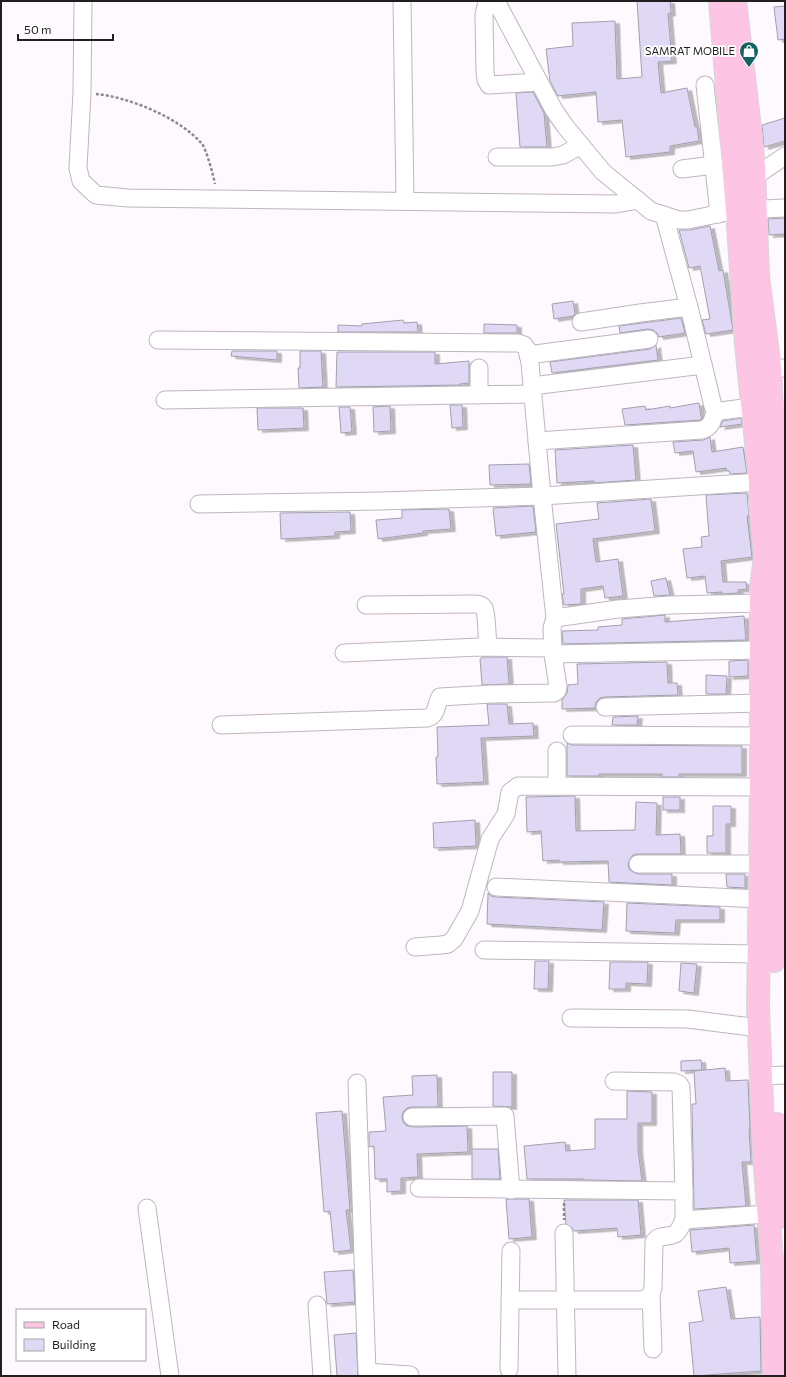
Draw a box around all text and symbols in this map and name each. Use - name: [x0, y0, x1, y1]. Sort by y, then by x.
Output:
- scale bar: [18, 16, 113, 42]
- text: 50 m: [24, 22, 52, 36]
- shop icon: SAMRAT MOBILE: [738, 40, 760, 68]
- place label: SAMRAT MOBILE: [645, 44, 735, 57]
- legend: [16, 1309, 146, 1361]
- text: Road: [52, 1317, 80, 1331]
- text: Building: [52, 1337, 96, 1351]

